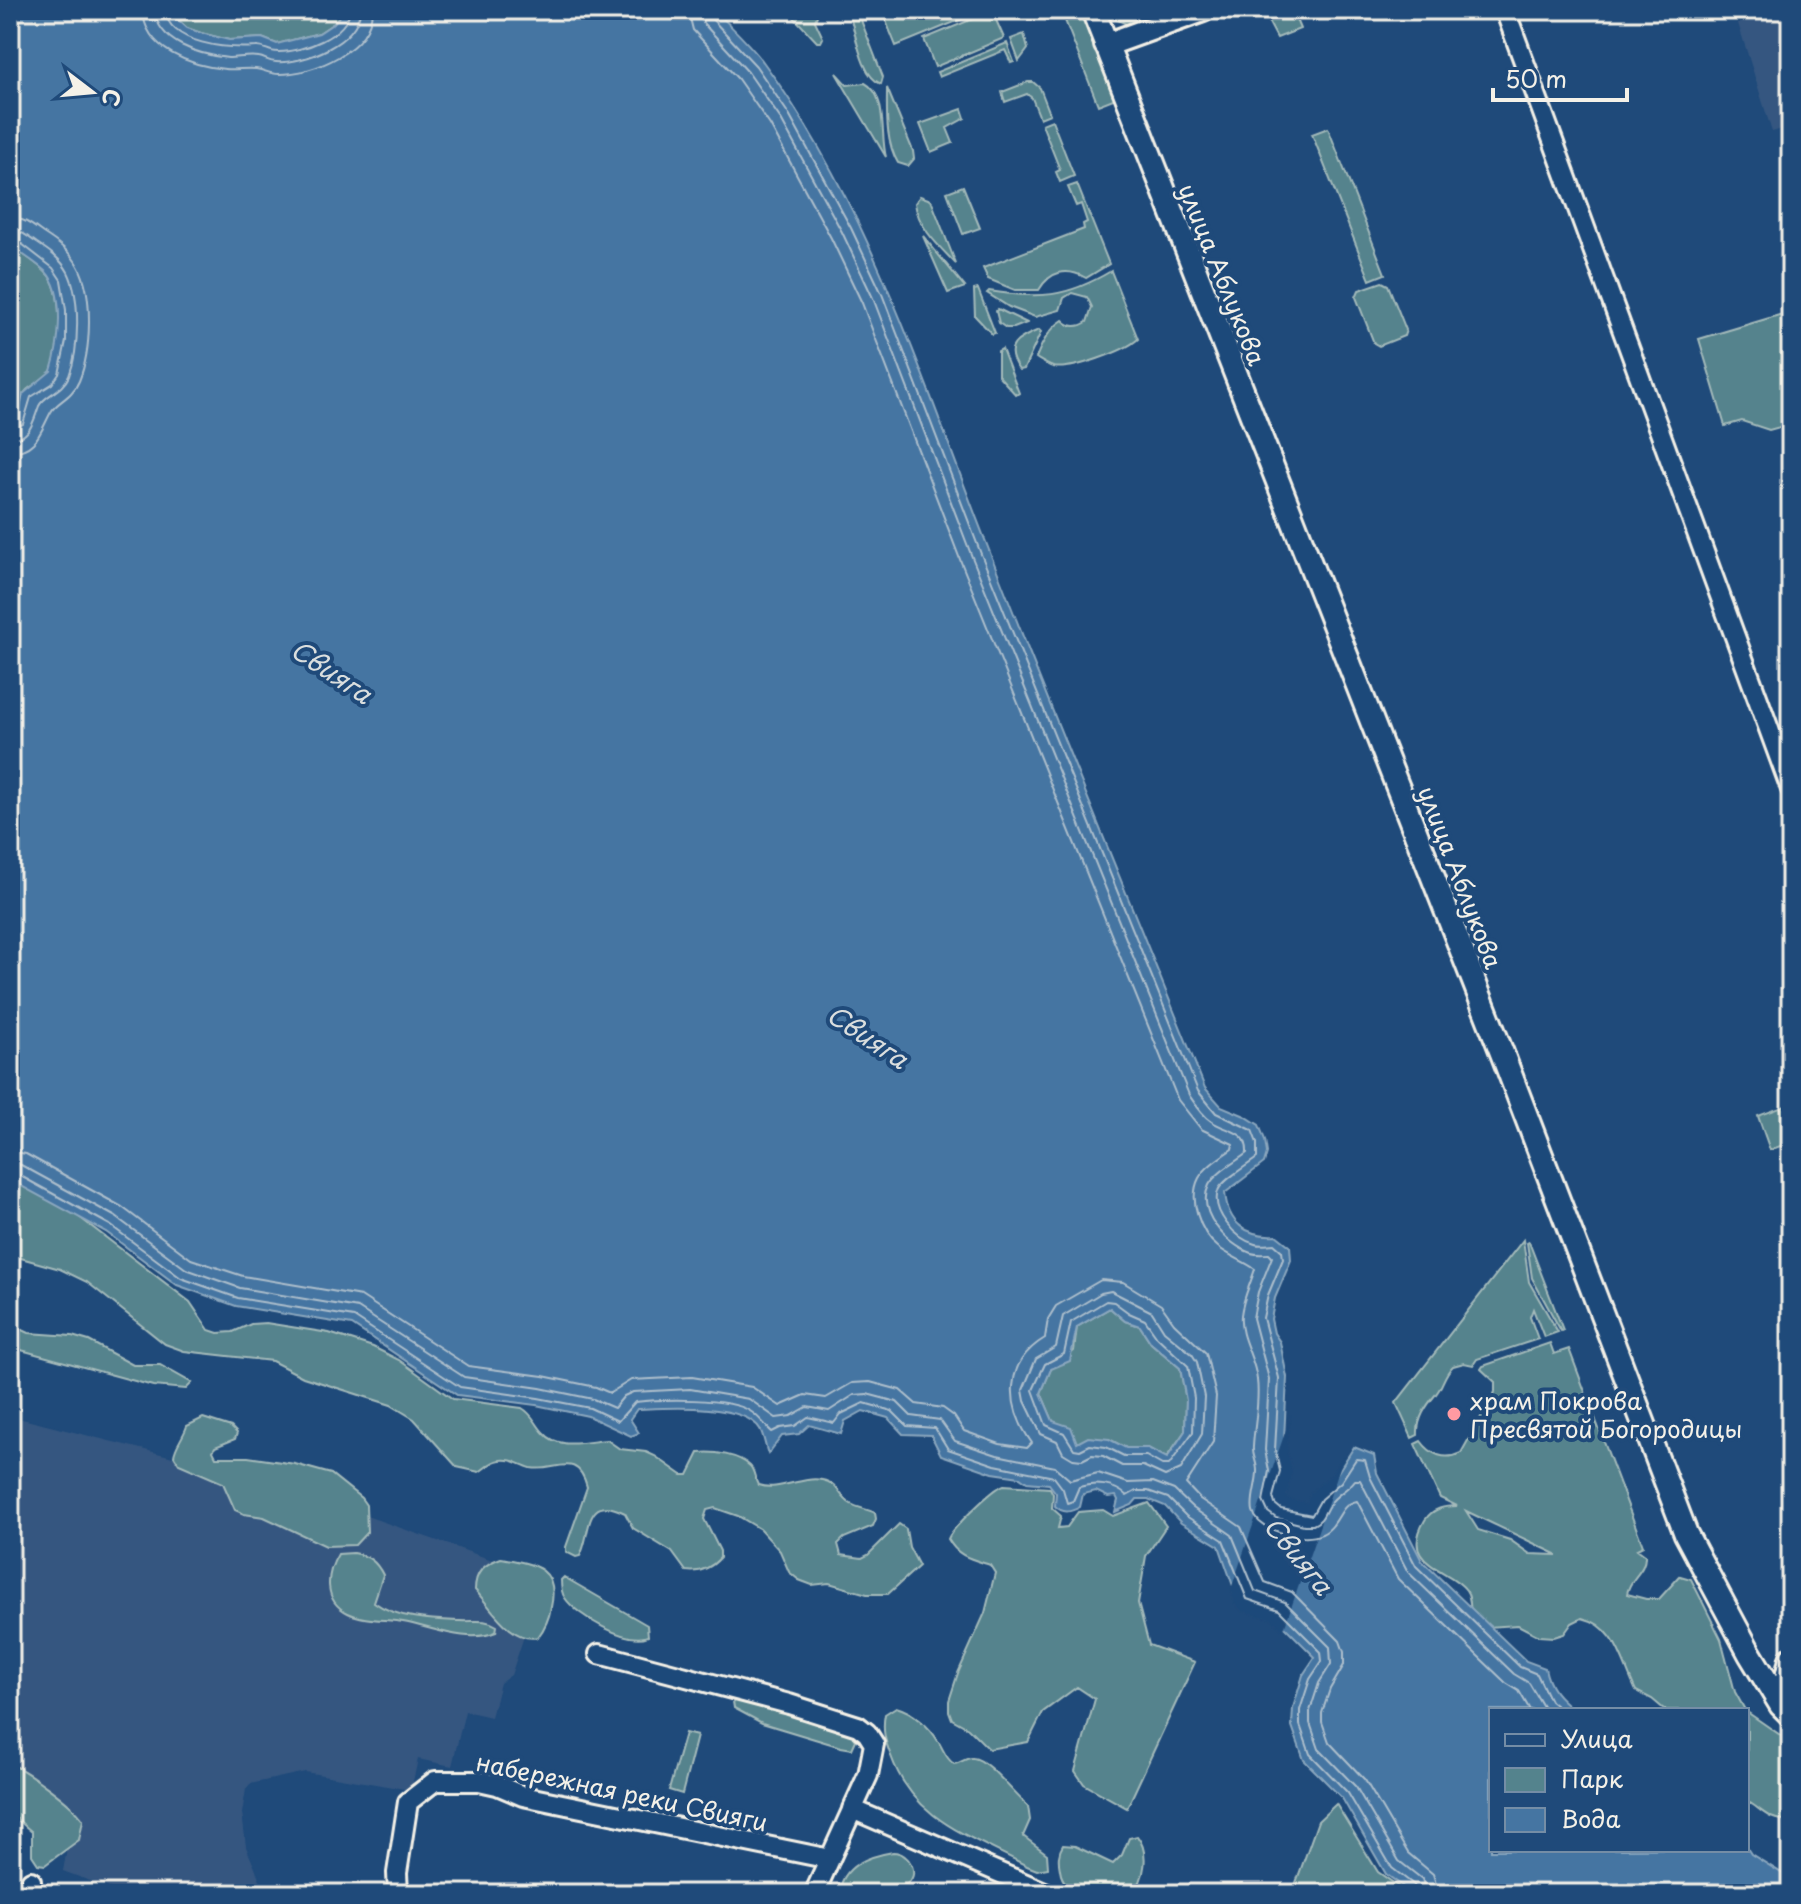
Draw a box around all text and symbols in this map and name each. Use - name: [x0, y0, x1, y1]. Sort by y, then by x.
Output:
- north arrow: [52, 52, 132, 132]
- scale bar: [1493, 52, 1627, 102]
- text: 50 m: [1505, 60, 1567, 96]
- text: С: [95, 85, 131, 110]
- street label: улица Аблукова: [1170, 178, 1276, 370]
- water label: Свияга: [283, 629, 381, 713]
- street label: улица Аблукова: [1410, 780, 1512, 974]
- water label: Свияга: [819, 994, 917, 1078]
- place label: храм Покрова Пресвятой Богородицы: [1470, 1382, 1742, 1446]
- marker: храм Покрова Пресвятой Богородицы: [1445, 1405, 1463, 1423]
- water label: Свияга: [1255, 1507, 1343, 1603]
- legend: [1489, 1708, 1749, 1852]
- text: Улица: [1561, 1720, 1633, 1756]
- street label: набережная реки Свияги: [473, 1743, 771, 1839]
- text: Парк: [1561, 1760, 1624, 1796]
- text: Вода: [1561, 1800, 1620, 1836]

